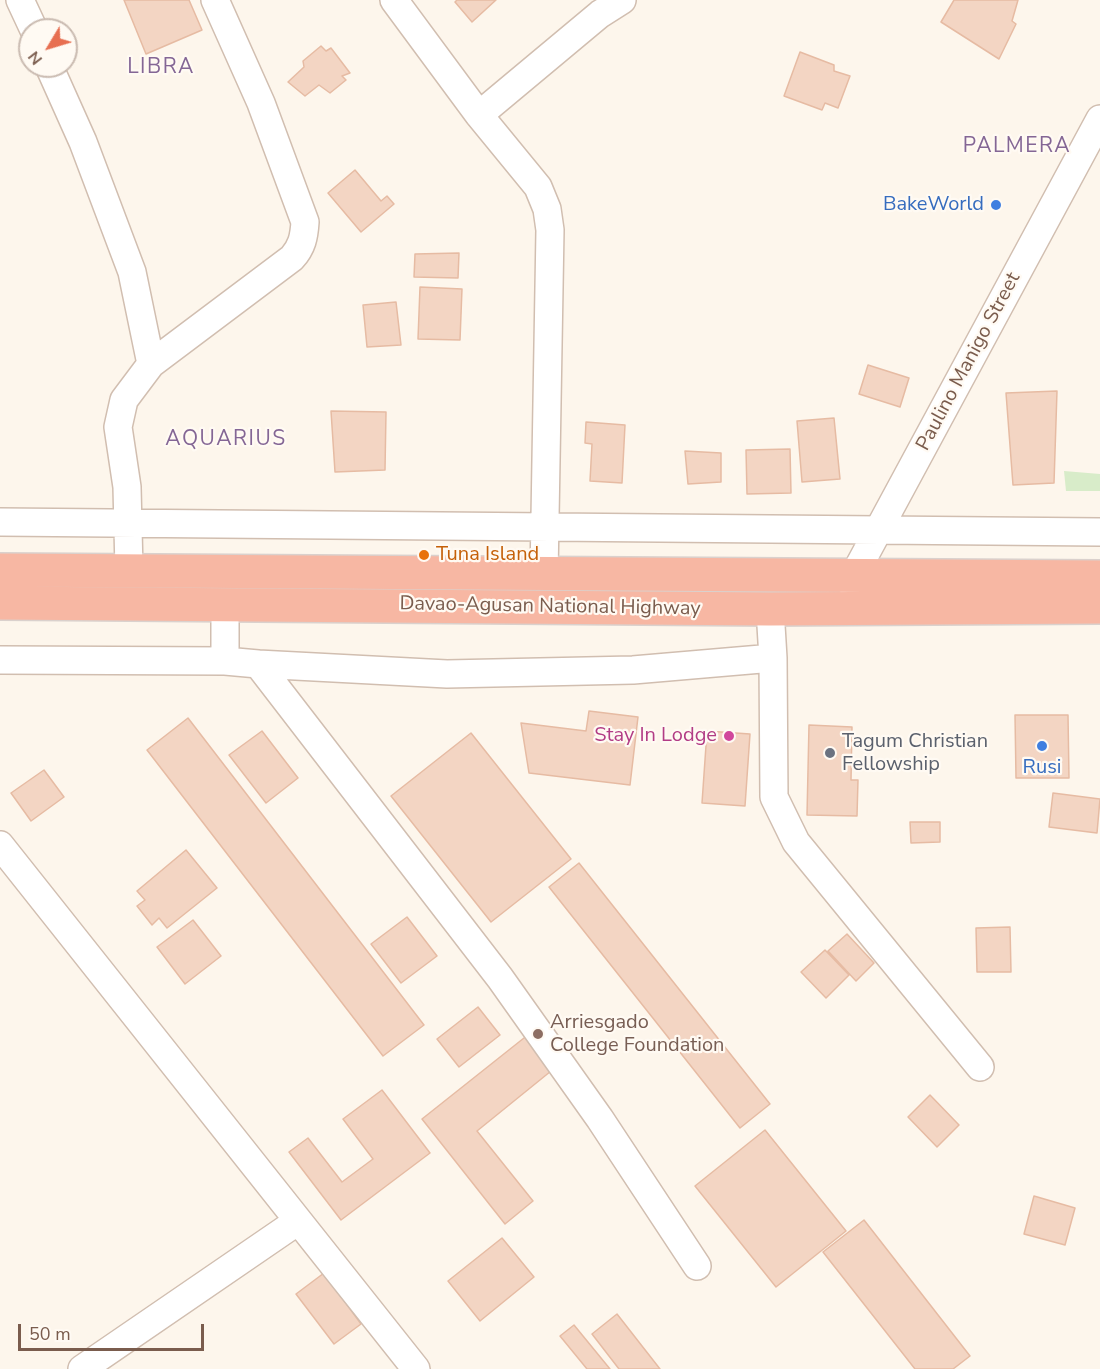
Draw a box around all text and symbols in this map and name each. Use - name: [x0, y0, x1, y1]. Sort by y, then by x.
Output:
- north arrow: [18, 18, 78, 78]
- text: N: [23, 46, 48, 69]
- district label: LIBRA: [127, 55, 195, 81]
- district label: PALMERA: [963, 134, 1071, 160]
- place label: BakeWorld: [883, 193, 984, 217]
- marker: BakeWorld: [989, 198, 1003, 212]
- street label: Paulino Manigo Street: [912, 269, 1026, 455]
- district label: AQUARIUS: [165, 427, 287, 453]
- place label: Tuna Island: [436, 543, 539, 567]
- marker: Tuna Island: [417, 548, 431, 562]
- street label: Davao-Agusan National Highway: [399, 592, 701, 622]
- place label: Stay In Lodge: [594, 724, 717, 748]
- marker: Stay In Lodge: [722, 729, 736, 743]
- place label: Tagum Christian Fellowship: [842, 730, 988, 777]
- marker: Rusi: [1035, 739, 1049, 753]
- marker: Tagum Christian Fellowship: [823, 746, 837, 760]
- place label: Rusi: [1023, 756, 1061, 780]
- place label: Arriesgado College Foundation: [550, 1011, 724, 1058]
- marker: Arriesgado College Foundation: [531, 1027, 545, 1041]
- scale bar: [21, 1312, 207, 1350]
- text: 50 m: [29, 1322, 71, 1346]

